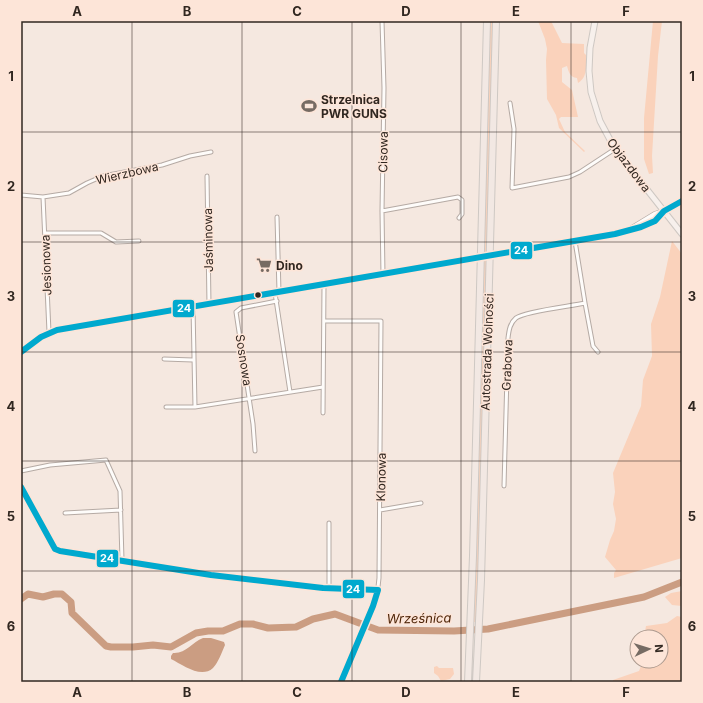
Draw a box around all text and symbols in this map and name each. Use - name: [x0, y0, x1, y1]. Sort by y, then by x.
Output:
- text: A: [72, 3, 82, 19]
- text: B: [183, 3, 192, 19]
- text: C: [292, 3, 302, 19]
- text: D: [401, 3, 411, 19]
- text: E: [512, 3, 520, 19]
- text: F: [622, 3, 630, 19]
- text: 1: [8, 68, 14, 84]
- text: 1: [689, 68, 695, 84]
- place label: Strzelnica PWR GUNS: [321, 92, 387, 121]
- sports icon: Strzelnica PWR GUNS: [300, 97, 318, 115]
- street label: Cisowa: [375, 131, 391, 173]
- street label: Objazdowa: [604, 135, 654, 195]
- street label: Wierzbowa: [94, 159, 160, 187]
- text: 2: [7, 178, 15, 194]
- text: 2: [688, 178, 696, 194]
- street label: Jaśminowa: [200, 208, 216, 272]
- street label: Jesionowa: [37, 234, 55, 296]
- line badge: 24: [510, 241, 533, 260]
- text: 24: [514, 243, 528, 257]
- supermarket icon: Dino: [255, 256, 273, 274]
- place label: Dino: [276, 258, 303, 273]
- text: 3: [7, 288, 15, 304]
- text: 3: [688, 288, 696, 304]
- unlabelled marker: [253, 290, 263, 300]
- street label: Autostrada Wolności: [477, 293, 497, 411]
- line badge: 24: [172, 299, 195, 318]
- text: 24: [177, 301, 191, 315]
- street label: Sosnowa: [233, 333, 255, 387]
- street label: Grabowa: [499, 339, 515, 391]
- text: 4: [7, 398, 16, 414]
- text: 4: [688, 398, 697, 414]
- street label: Klonowa: [373, 452, 389, 502]
- text: 5: [7, 508, 15, 524]
- text: 5: [688, 508, 696, 524]
- line badge: 24: [96, 549, 119, 568]
- text: 24: [100, 551, 114, 565]
- line badge: 24: [342, 579, 365, 599]
- text: 24: [346, 582, 360, 596]
- water label: Wrześnica: [386, 609, 452, 627]
- text: 6: [7, 618, 15, 634]
- text: 6: [688, 618, 696, 634]
- north arrow: [629, 629, 669, 669]
- text: N: [652, 644, 666, 653]
- text: A: [72, 684, 82, 700]
- text: B: [183, 684, 192, 700]
- text: C: [292, 684, 302, 700]
- text: D: [401, 684, 411, 700]
- text: E: [512, 684, 520, 700]
- text: F: [622, 684, 630, 700]

